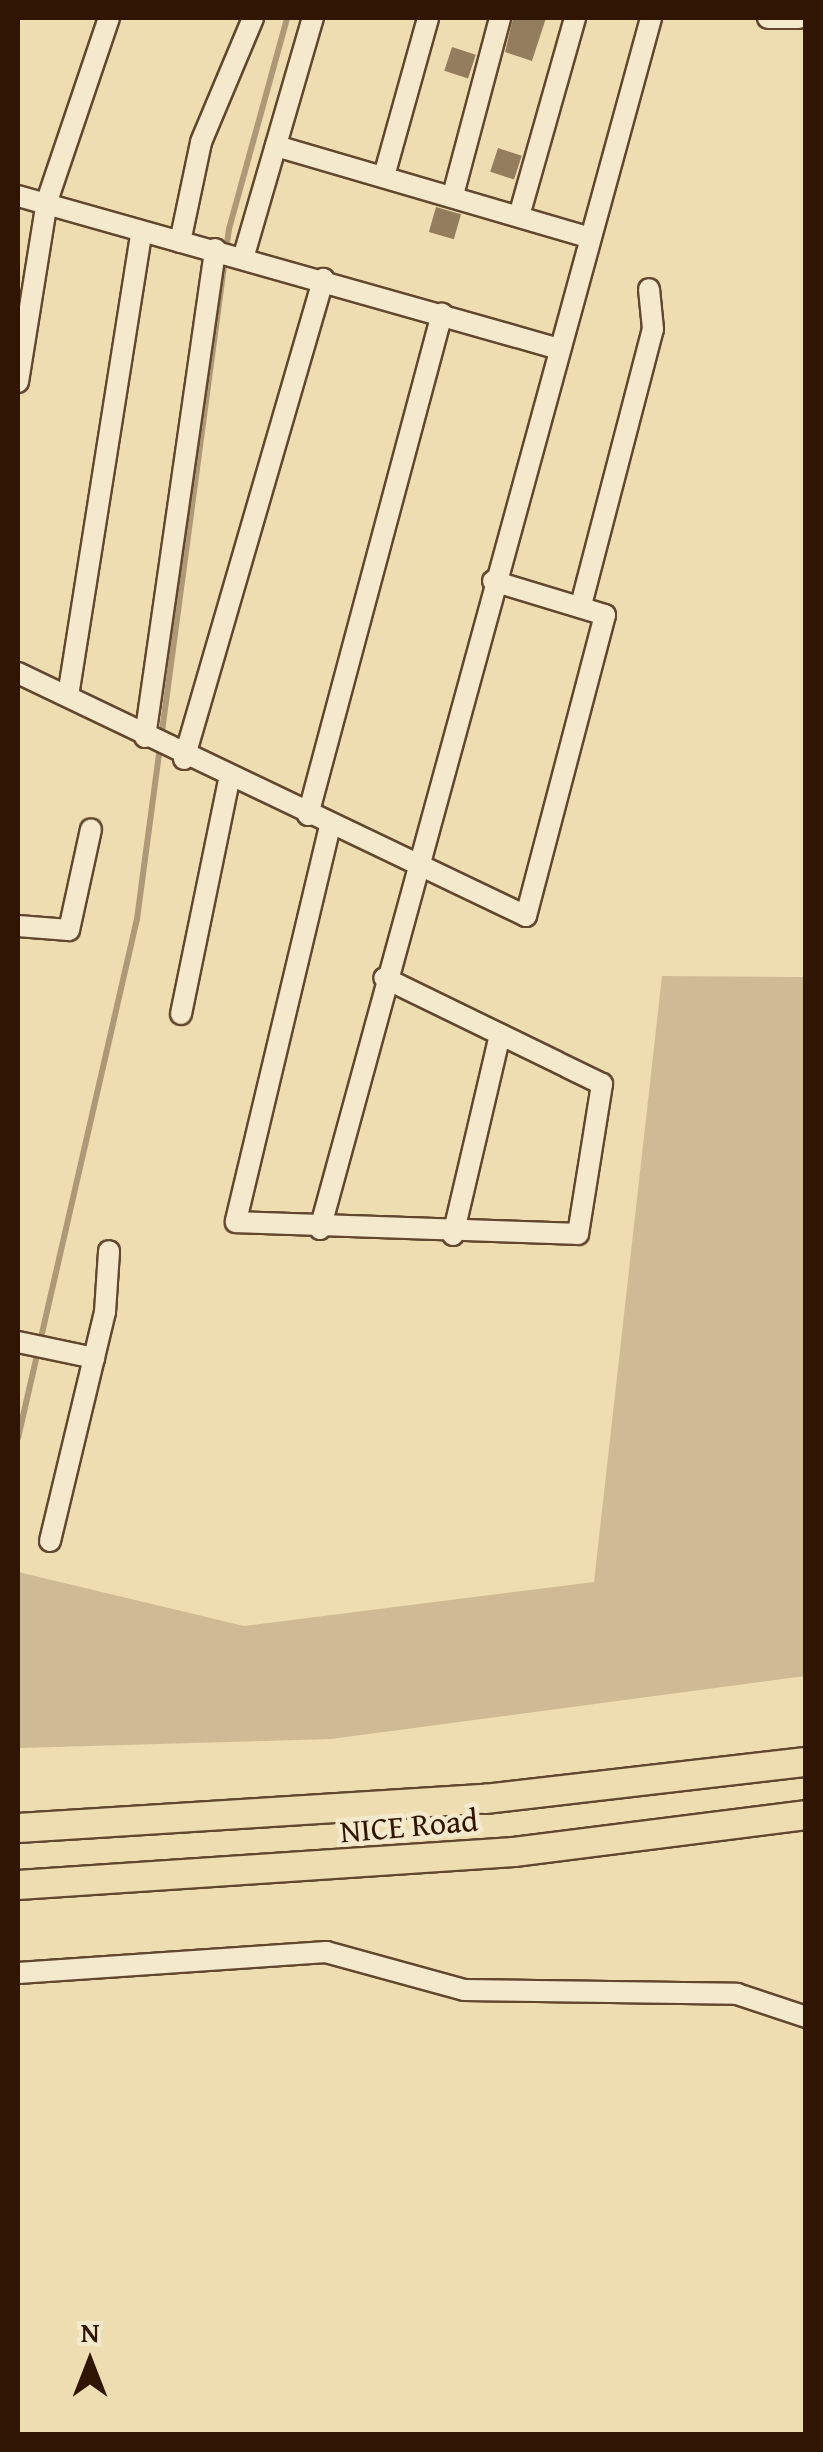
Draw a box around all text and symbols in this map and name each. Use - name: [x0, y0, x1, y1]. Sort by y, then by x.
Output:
- street label: NICE Road: [338, 1801, 480, 1851]
- text: N: [81, 2311, 99, 2352]
- north arrow: [40, 2312, 140, 2412]

